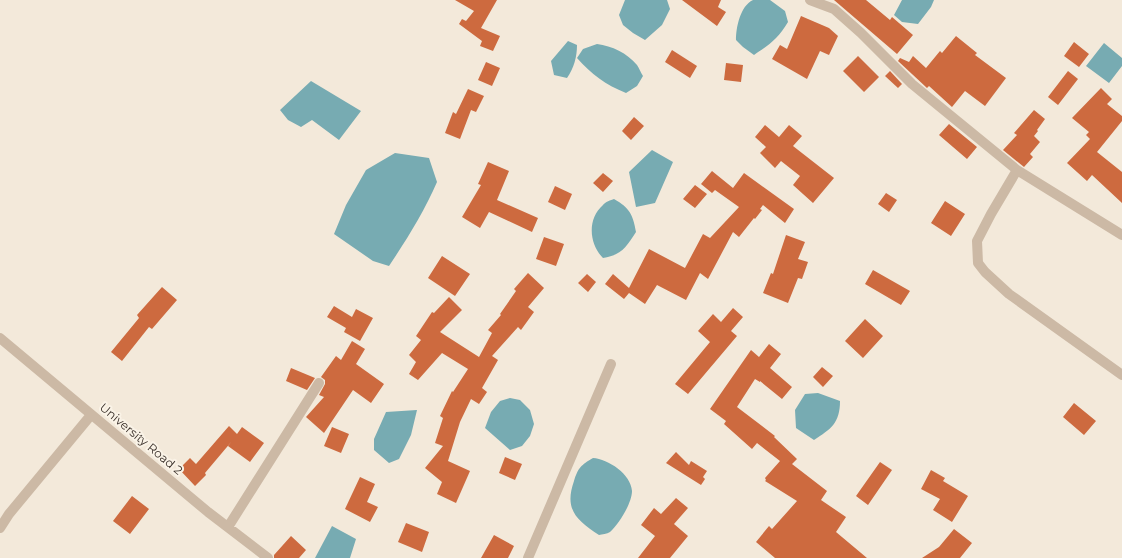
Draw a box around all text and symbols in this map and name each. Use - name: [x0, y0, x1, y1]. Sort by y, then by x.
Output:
- street label: University Road 2: [97, 400, 186, 478]

